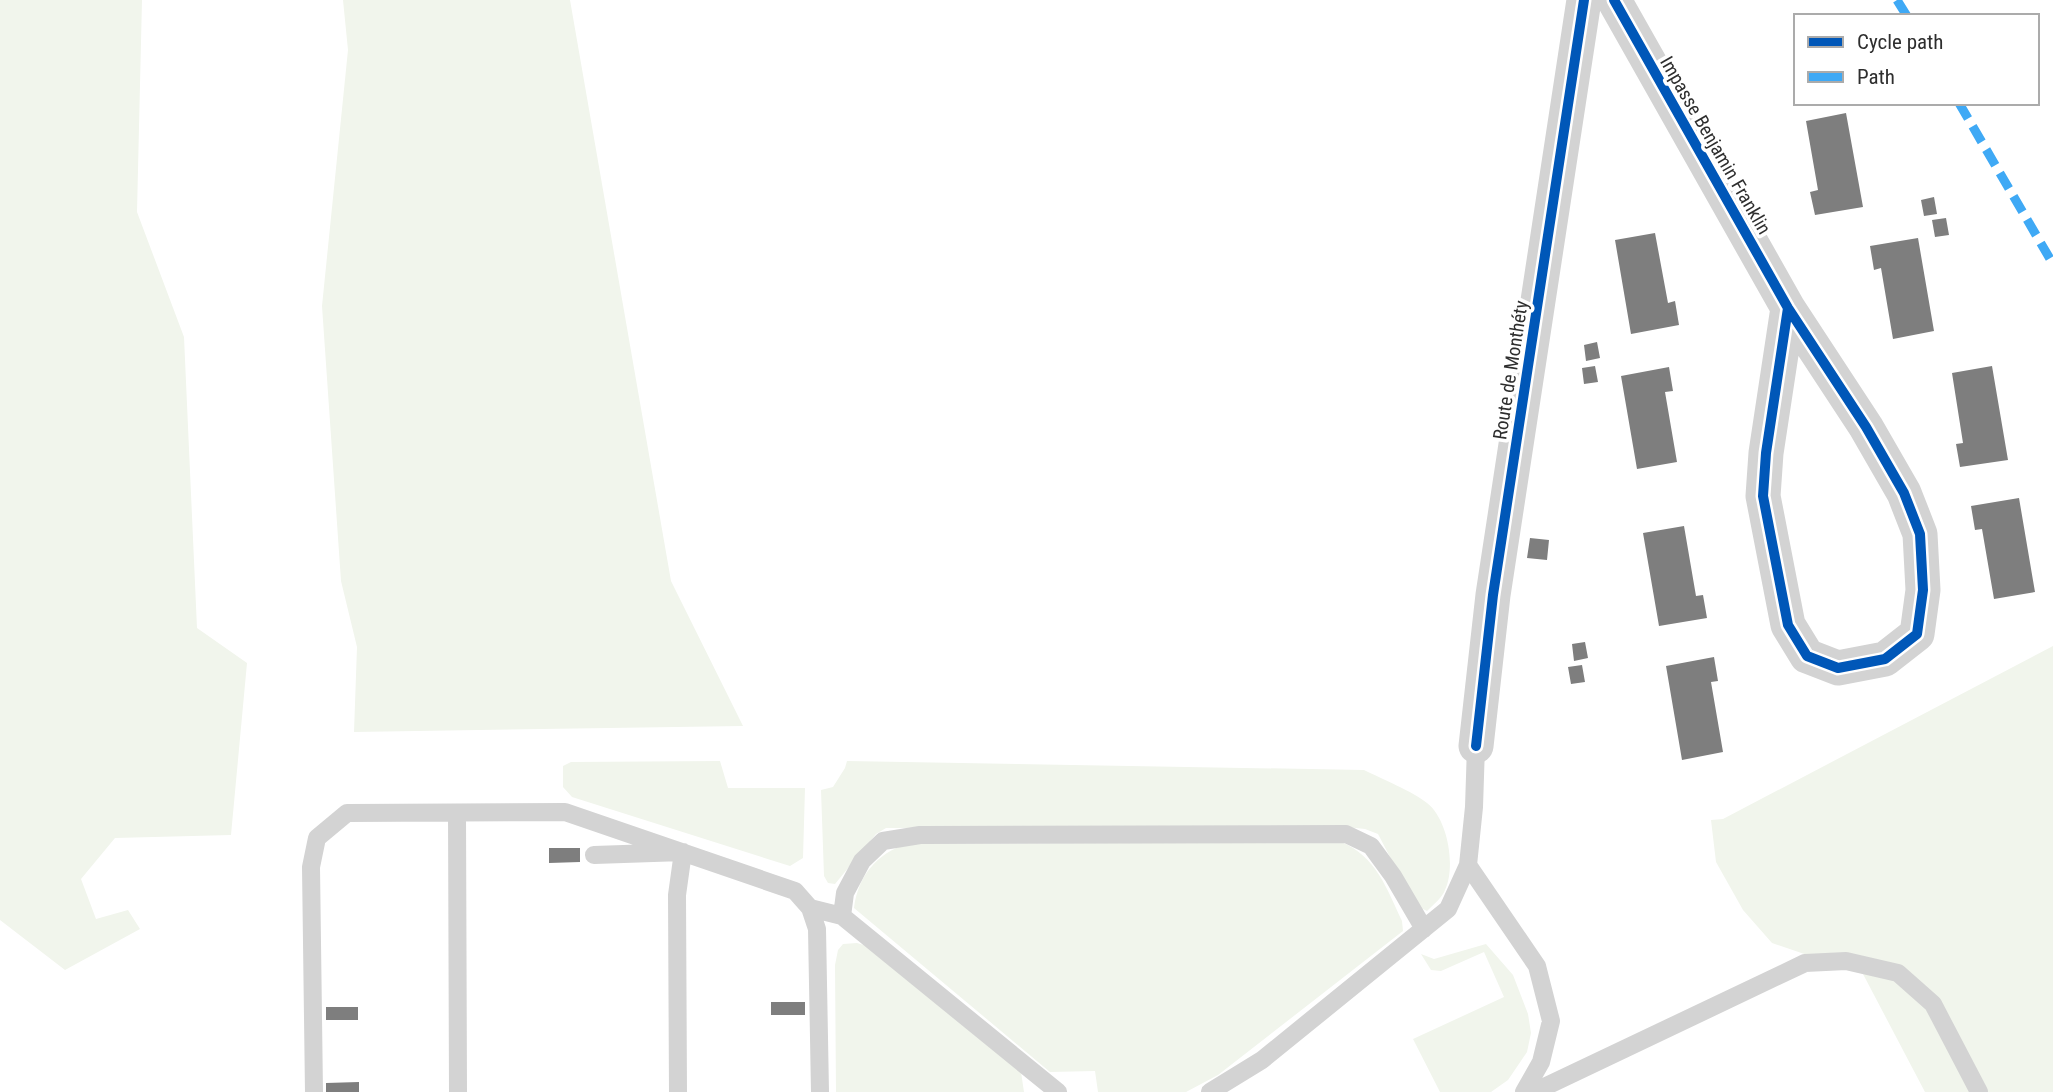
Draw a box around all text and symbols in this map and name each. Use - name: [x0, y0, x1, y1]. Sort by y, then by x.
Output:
- legend: [1794, 14, 2039, 105]
- text: Cycle path: [1857, 30, 1943, 54]
- street label: Impasse Benjamin Franklin: [1655, 52, 1776, 238]
- text: Path: [1857, 65, 1895, 89]
- street label: Route de Monthéty: [1488, 299, 1533, 441]

